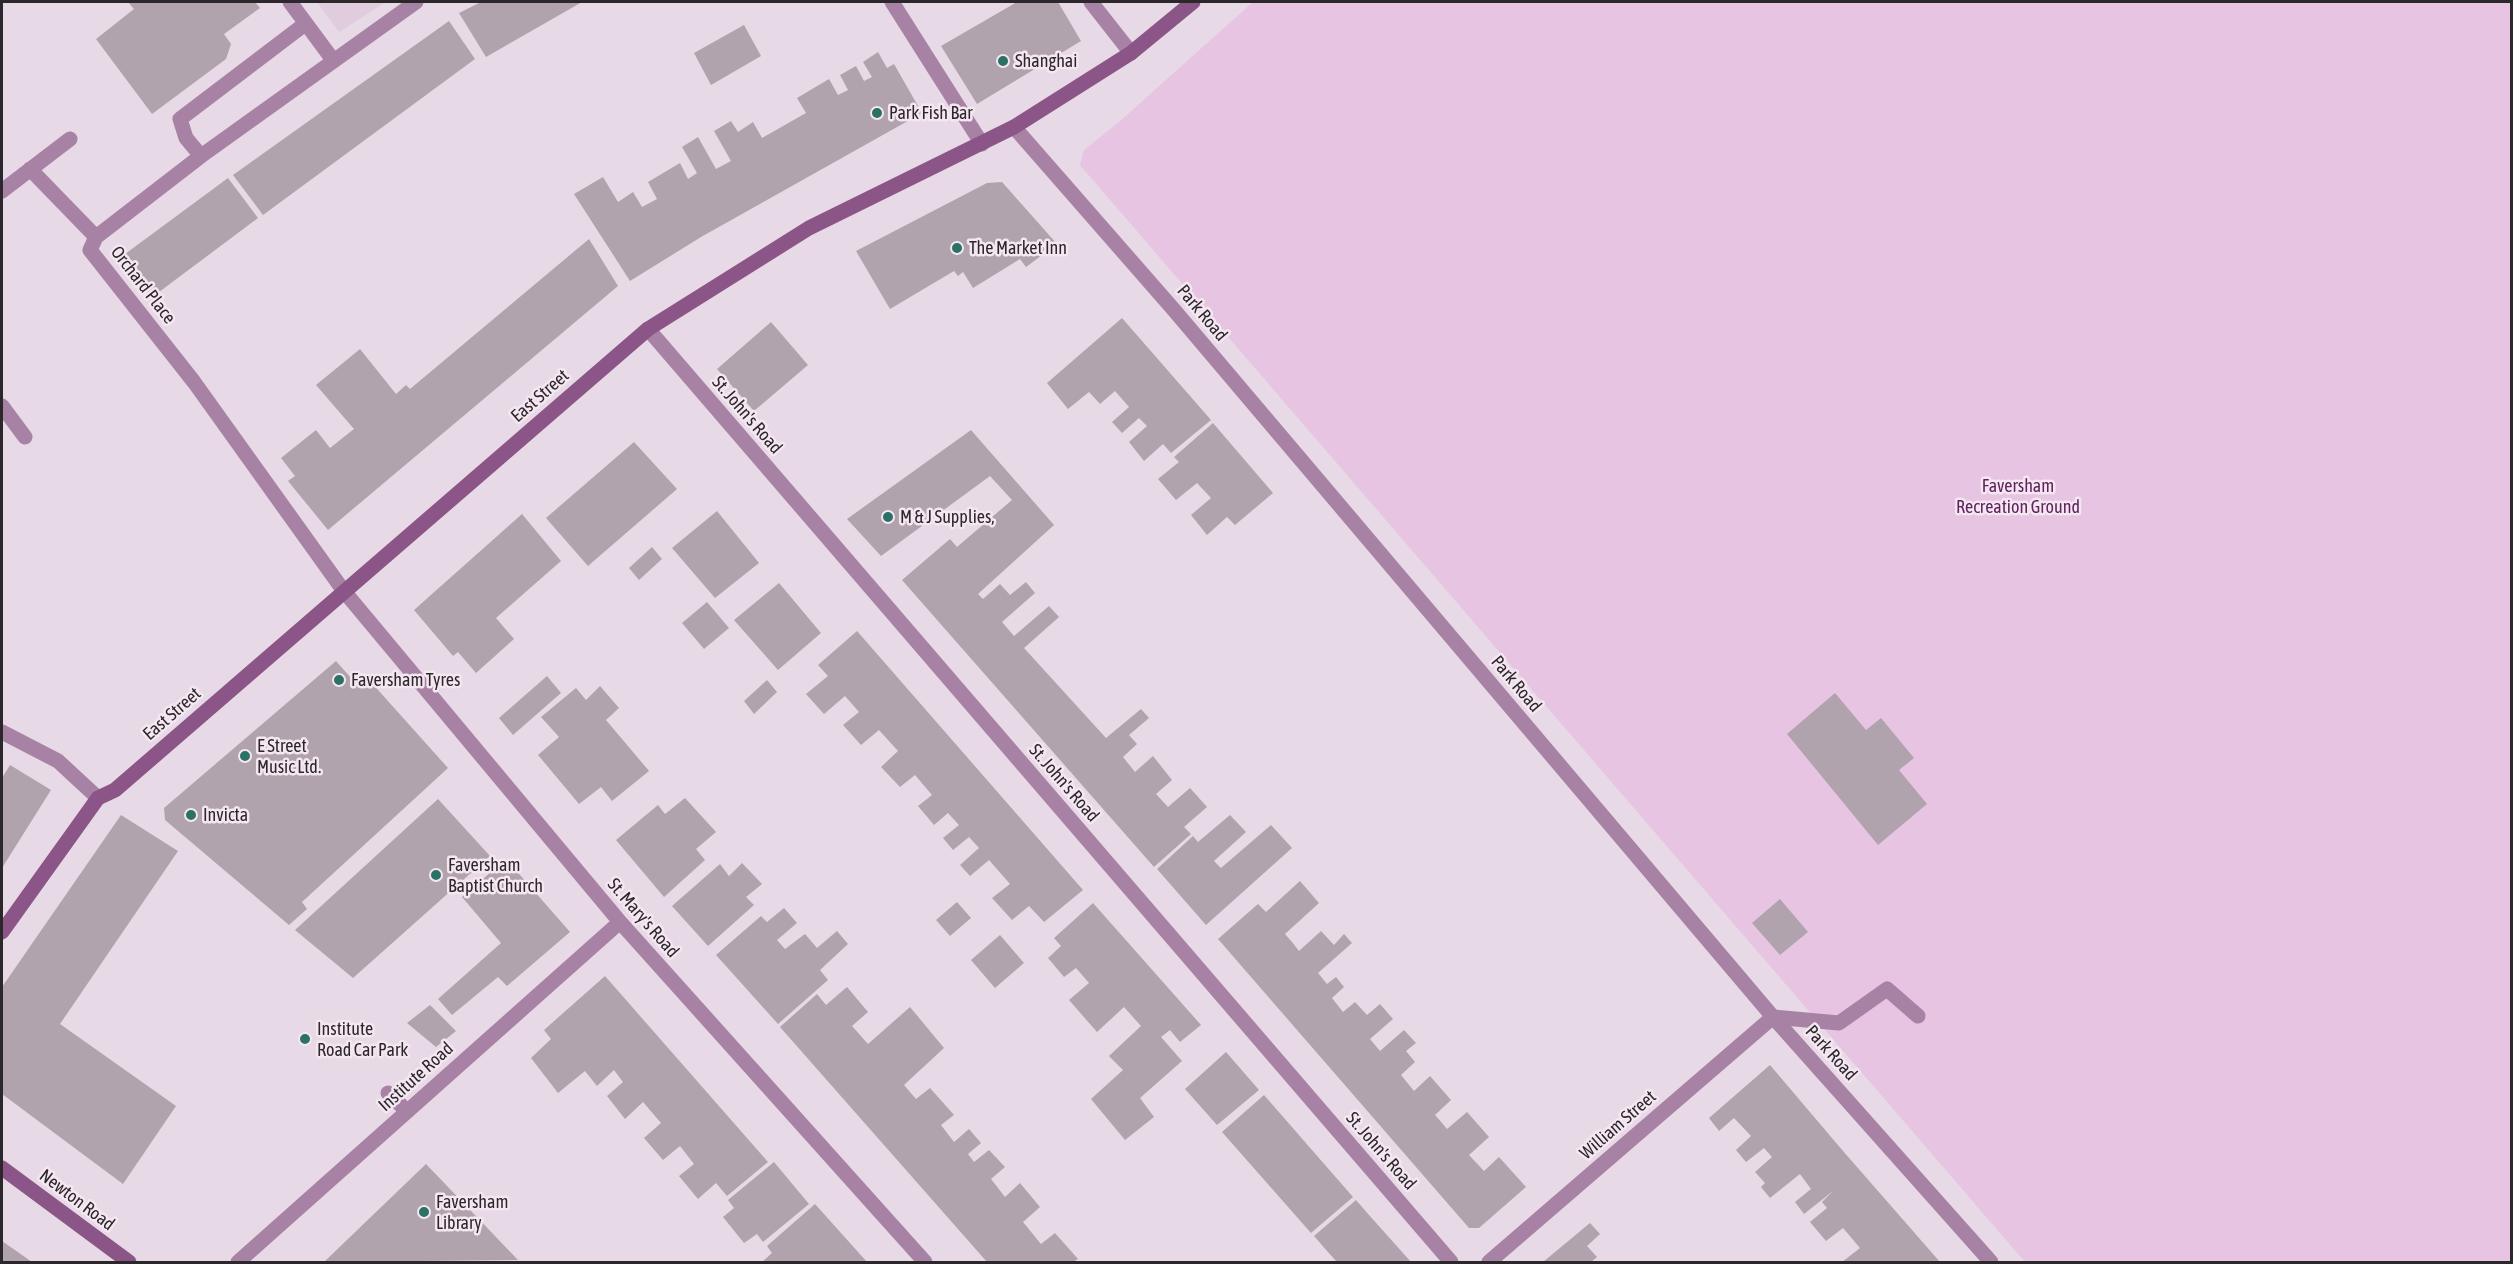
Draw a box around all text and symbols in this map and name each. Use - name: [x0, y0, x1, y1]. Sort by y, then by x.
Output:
- place label: Shanghai: [1015, 50, 1077, 72]
- marker: Shanghai: [996, 54, 1010, 68]
- place label: Park Fish Bar: [889, 102, 973, 124]
- marker: Park Fish Bar: [870, 106, 884, 120]
- place label: The Market Inn: [969, 237, 1067, 259]
- marker: The Market Inn: [950, 241, 964, 255]
- street label: Orchard Place: [106, 242, 180, 328]
- street label: Park Road: [1172, 280, 1232, 346]
- street label: East Street: [507, 365, 573, 427]
- street label: St. John's Road: [707, 372, 787, 458]
- park label: Faversham Recreation Ground: [1956, 475, 2080, 518]
- place label: M & J Supplies,: [900, 506, 995, 528]
- marker: M & J Supplies,: [881, 510, 895, 524]
- street label: Park Road: [1486, 651, 1546, 717]
- place label: Faversham Tyres: [351, 669, 460, 691]
- marker: Faversham Tyres: [332, 673, 346, 687]
- street label: East Street: [139, 683, 205, 745]
- place label: E Street Music Ltd.: [257, 735, 321, 777]
- street label: St. John's Road: [1024, 740, 1104, 826]
- marker: E Street Music Ltd.: [238, 749, 252, 763]
- place label: Invicta: [203, 804, 248, 826]
- marker: Invicta: [184, 808, 198, 822]
- place label: Faversham Baptist Church: [448, 854, 543, 896]
- marker: Faversham Baptist Church: [429, 868, 443, 882]
- street label: St. Mary's Road: [603, 874, 683, 962]
- place label: Institute Road Car Park: [317, 1018, 408, 1060]
- street label: Park Road: [1801, 1021, 1861, 1085]
- marker: Institute Road Car Park: [298, 1032, 312, 1046]
- street label: Institute Road: [374, 1038, 458, 1116]
- street label: William Street: [1575, 1086, 1661, 1164]
- street label: St. John's Road: [1341, 1108, 1421, 1194]
- street label: Newton Road: [35, 1165, 119, 1235]
- place label: Faversham Library: [436, 1191, 508, 1234]
- marker: Faversham Library: [417, 1205, 431, 1219]

